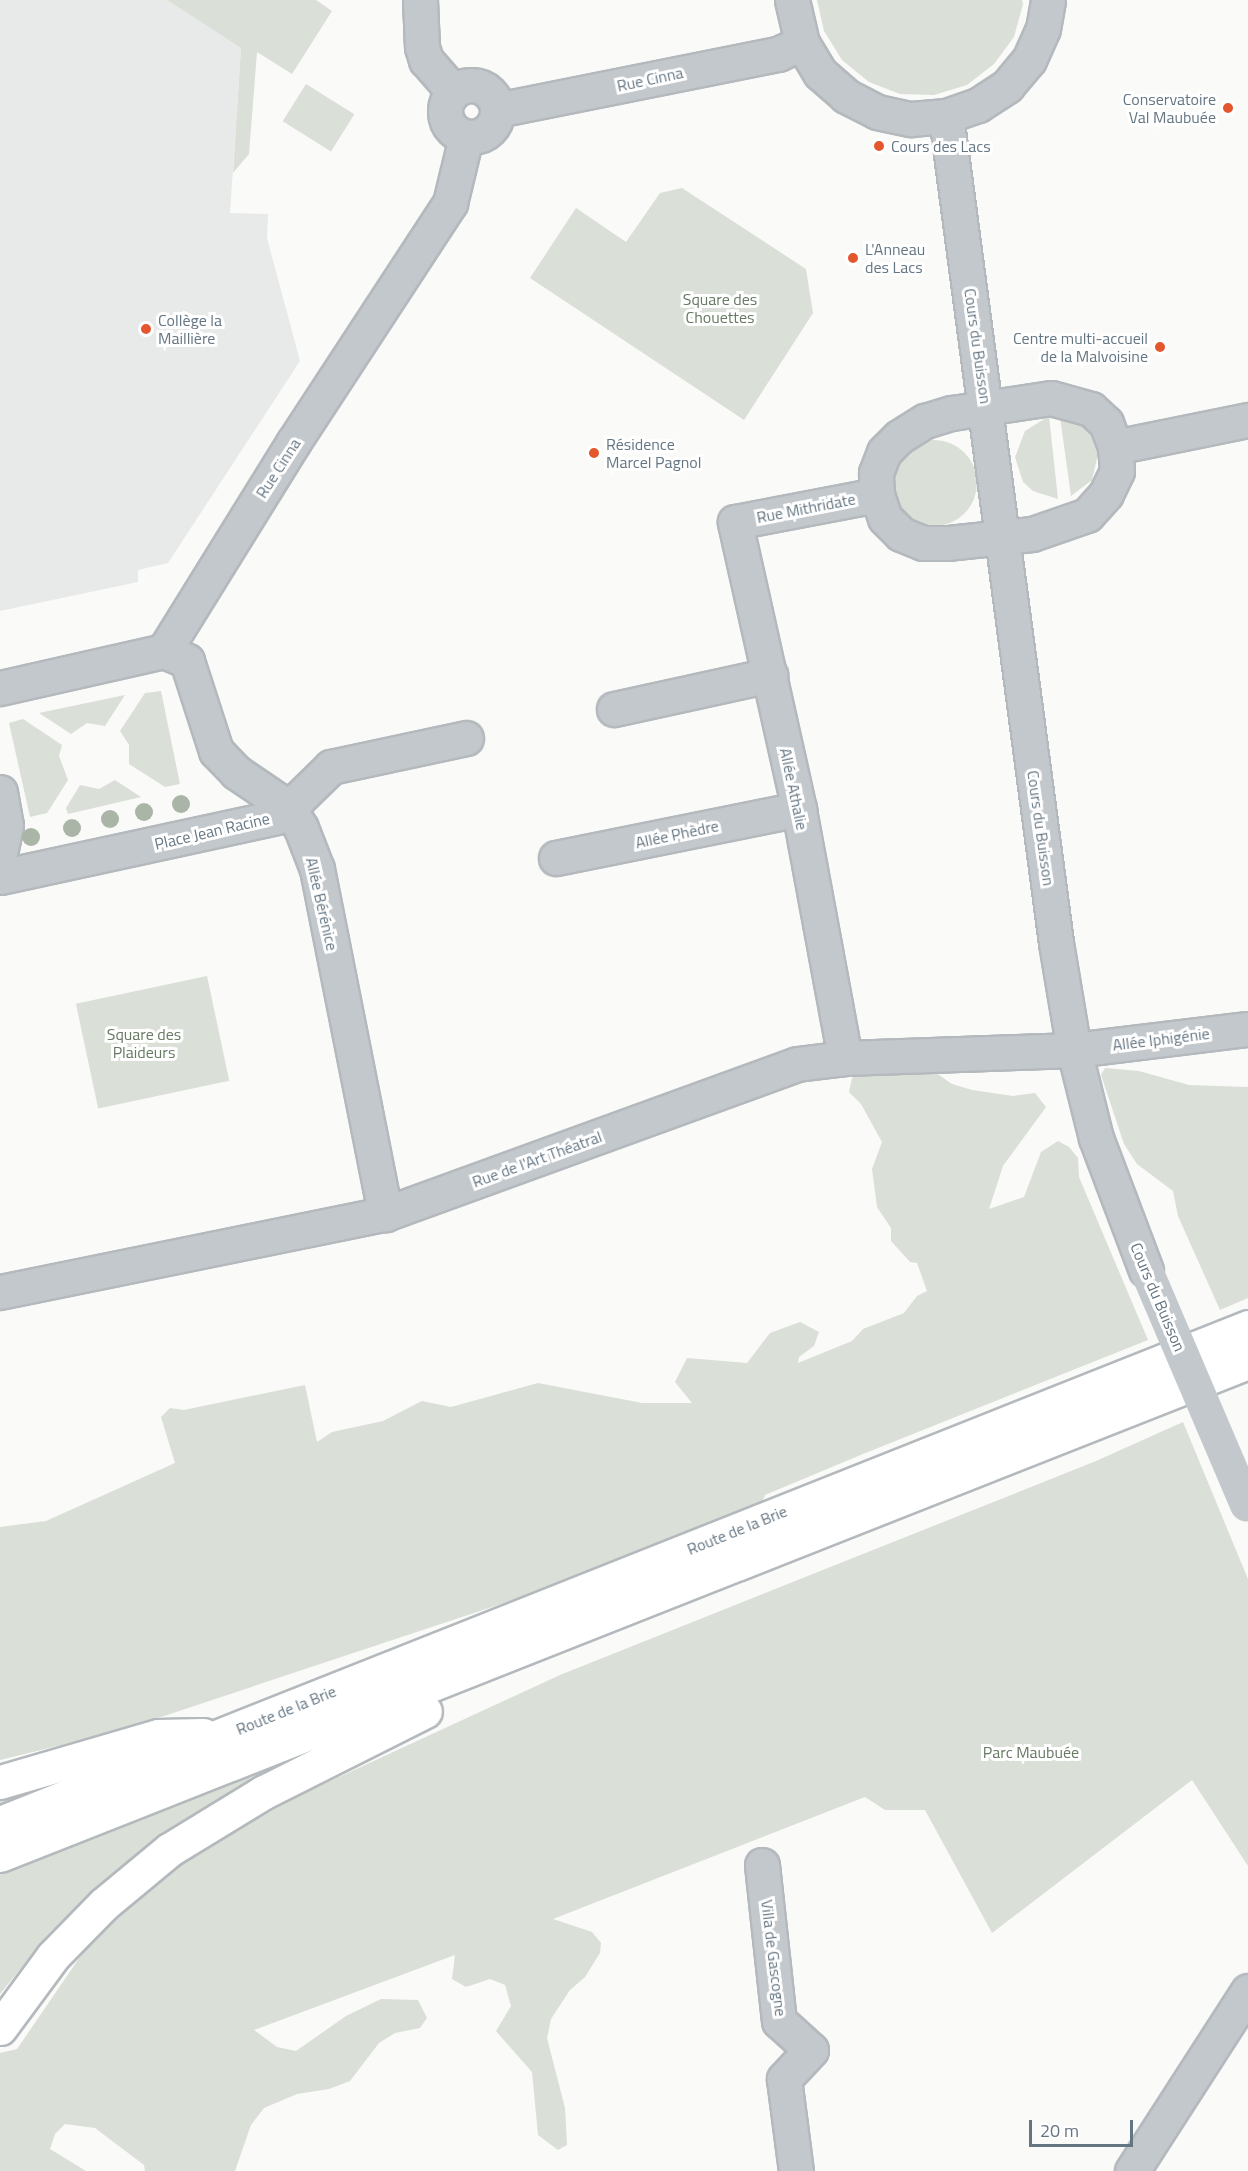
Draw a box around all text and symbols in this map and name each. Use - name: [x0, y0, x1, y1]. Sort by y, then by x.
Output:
- street label: Rue Cinna: [615, 63, 685, 95]
- place label: Conservatoire Val Maubuée: [1123, 89, 1216, 127]
- marker: Conservatoire Val Maubuée: [1221, 101, 1235, 115]
- place label: Cours des Lacs: [891, 136, 991, 156]
- marker: Cours des Lacs: [872, 139, 886, 153]
- place label: L'Anneau des Lacs: [865, 239, 925, 277]
- marker: L'Anneau des Lacs: [846, 251, 860, 265]
- street label: Cours du Buisson: [960, 287, 996, 405]
- park label: Square des Chouettes: [683, 289, 757, 327]
- place label: Collège la Maillière: [158, 310, 222, 348]
- marker: Collège la Maillière: [139, 322, 153, 336]
- place label: Centre multi-accueil de la Malvoisine: [1013, 328, 1148, 366]
- marker: Centre multi-accueil de la Malvoisine: [1153, 340, 1167, 354]
- place label: Résidence Marcel Pagnol: [606, 434, 701, 472]
- street label: Rue Cinna: [252, 435, 304, 501]
- marker: Résidence Marcel Pagnol: [587, 446, 601, 460]
- street label: Rue Mithridate: [755, 489, 857, 527]
- street label: Allée Athalie: [776, 746, 812, 832]
- street label: Cours du Buisson: [1023, 769, 1059, 887]
- street label: Place Jean Racine: [153, 808, 271, 854]
- street label: Allée Phèdre: [634, 816, 720, 852]
- street label: Allée Bérénice: [302, 856, 342, 952]
- park label: Square des Plaideurs: [107, 1024, 181, 1062]
- street label: Allée Iphigénie: [1111, 1024, 1211, 1054]
- street label: Rue de l'Art Théatral: [470, 1127, 604, 1191]
- street label: Cours du Buisson: [1126, 1240, 1190, 1354]
- street label: Route de la Brie: [684, 1501, 790, 1559]
- street label: Route de la Brie: [233, 1681, 339, 1739]
- park label: Parc Maubuée: [983, 1742, 1079, 1762]
- street label: Villa de Gascogne: [757, 1899, 791, 2017]
- scale bar: [1032, 2108, 1136, 2146]
- text: 20 m: [1040, 2117, 1079, 2144]

